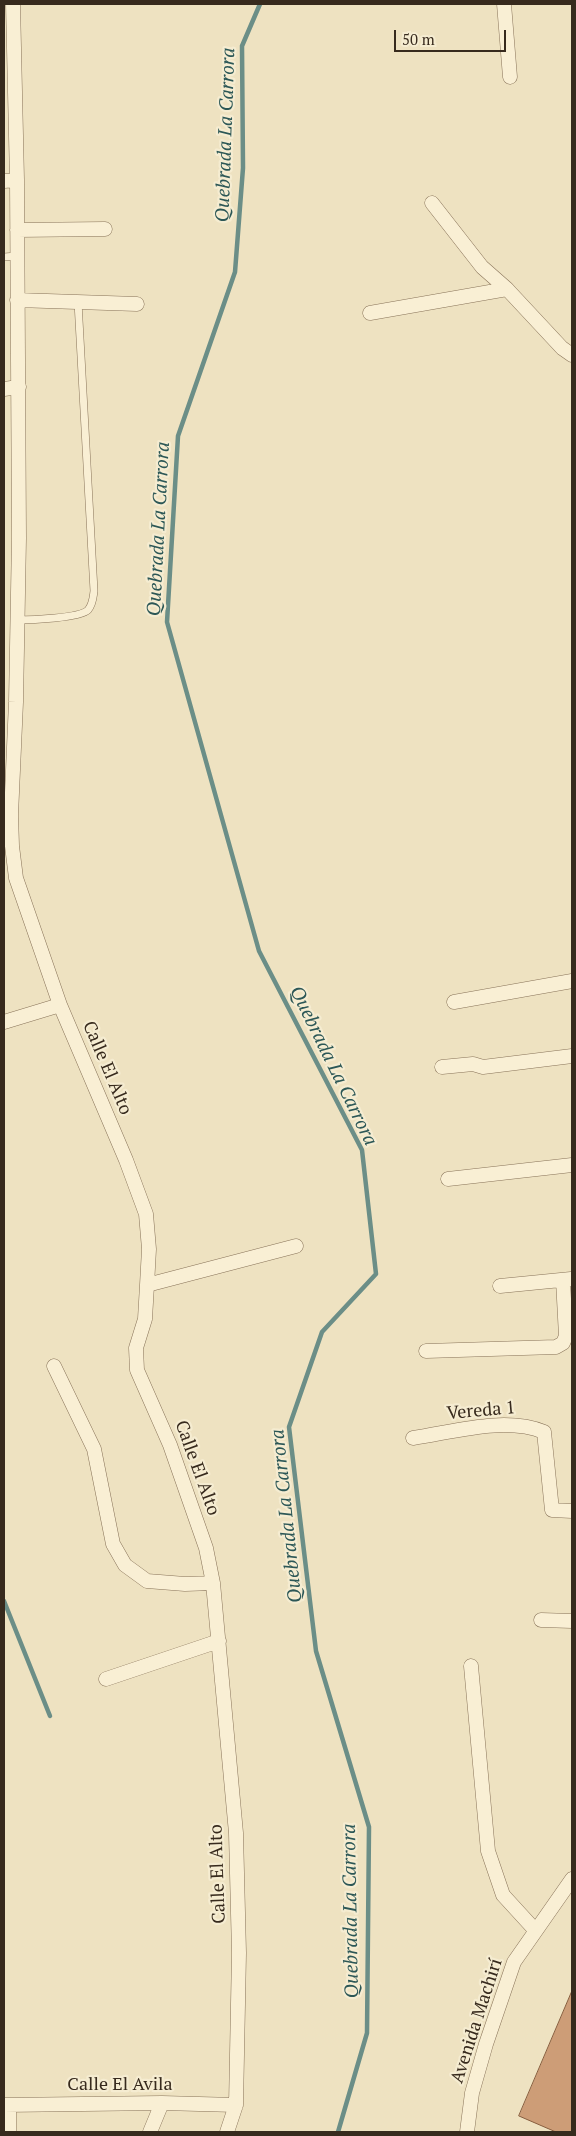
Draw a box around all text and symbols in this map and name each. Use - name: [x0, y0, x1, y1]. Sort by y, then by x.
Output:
- scale bar: [396, 20, 508, 52]
- text: 50 m: [402, 29, 435, 49]
- water label: Quebrada La Carrora: [212, 47, 240, 223]
- water label: Quebrada La Carrora: [143, 441, 175, 617]
- water label: Quebrada La Carrora: [284, 983, 382, 1149]
- street label: Calle El Alto: [78, 1018, 136, 1118]
- street label: Vereda 1: [446, 1397, 516, 1425]
- street label: Calle El Alto: [170, 1418, 224, 1518]
- water label: Quebrada La Carrora: [267, 1428, 307, 1604]
- street label: Calle El Alto: [205, 1824, 231, 1924]
- water label: Quebrada La Carrora: [338, 1824, 364, 1998]
- street label: Avenida Machirí: [447, 1956, 507, 2086]
- street label: Calle El Avila: [67, 2074, 173, 2096]

